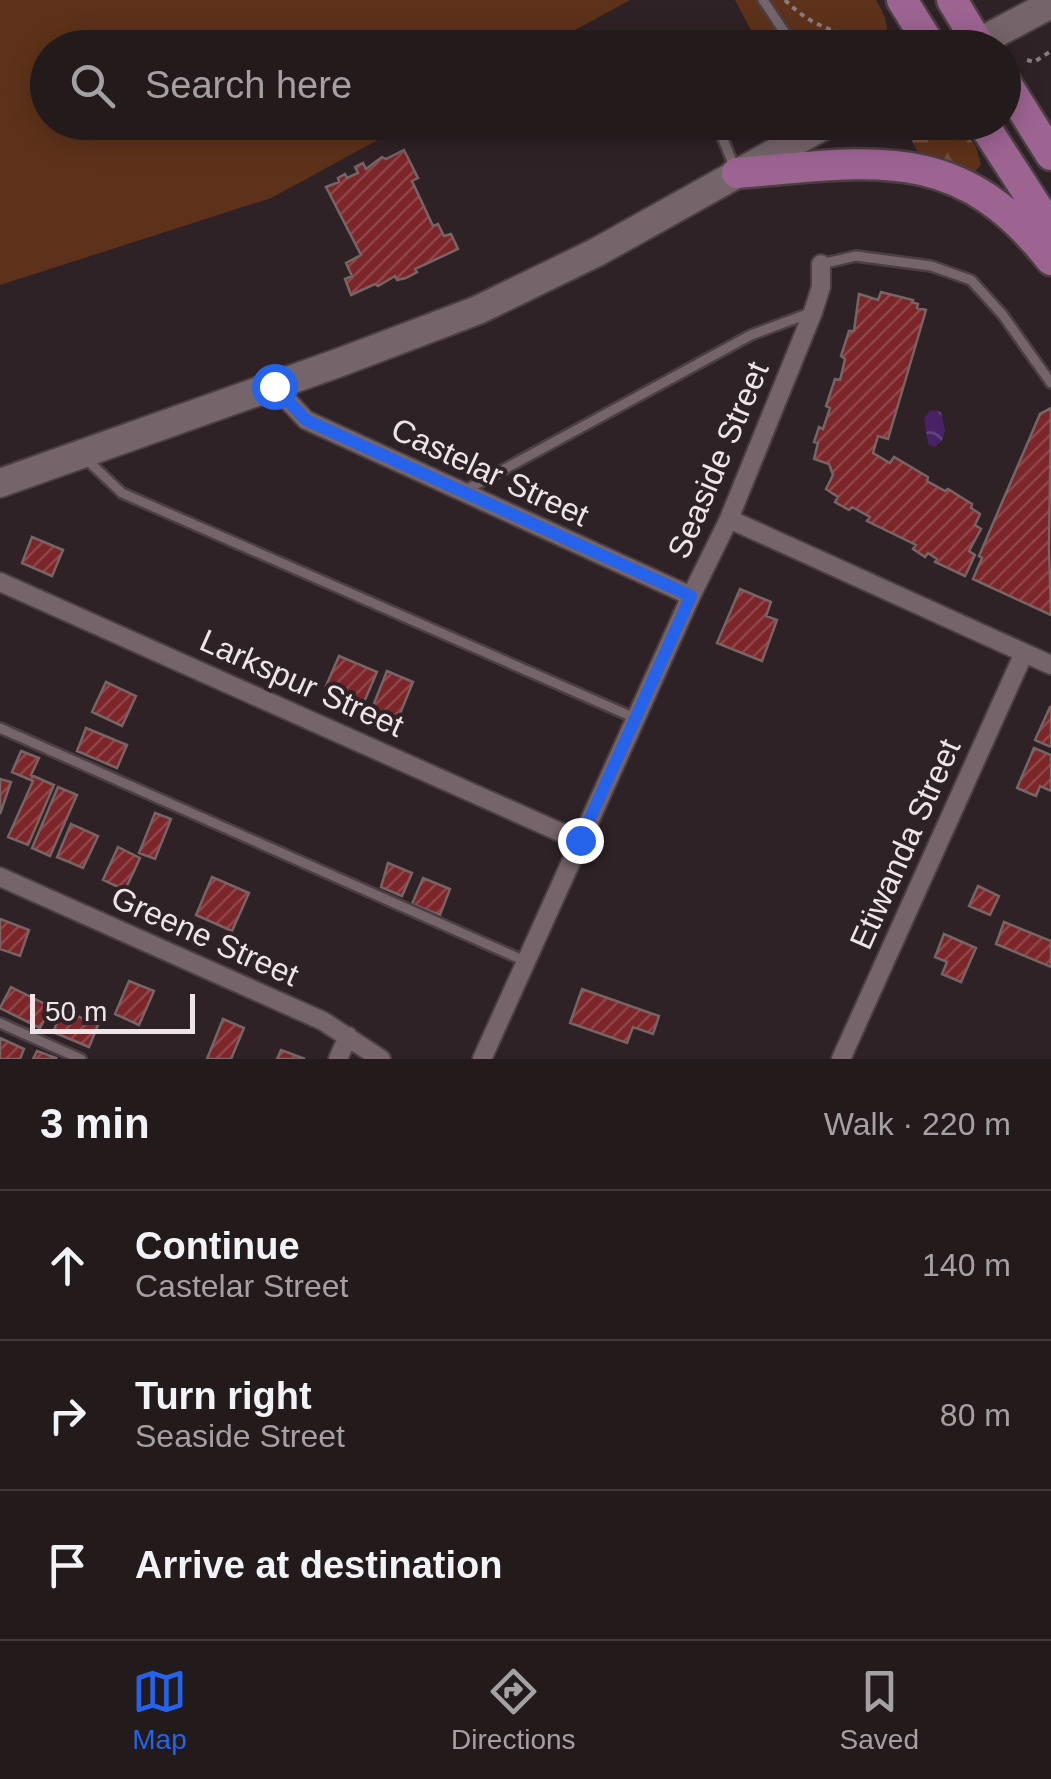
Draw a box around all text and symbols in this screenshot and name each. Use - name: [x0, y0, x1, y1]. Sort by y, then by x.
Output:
- search box: [30, 30, 1021, 140]
- icon: search: [65, 58, 120, 113]
- text: Search here: [145, 64, 352, 106]
- street label: Seaside Street: [660, 356, 776, 564]
- route start: [252, 364, 298, 410]
- street label: Castelar Street: [386, 411, 594, 533]
- street label: Larkspur Street: [195, 622, 409, 744]
- street label: Etiwanda Street: [843, 733, 967, 955]
- route end: [558, 818, 604, 864]
- street label: Greene Street: [106, 879, 304, 993]
- scale bar: [30, 989, 195, 1034]
- text: 50 m: [45, 996, 107, 1027]
- text: 3 min: [40, 1100, 150, 1147]
- text: Walk · 220 m: [824, 1106, 1011, 1142]
- text: Continue: [135, 1225, 300, 1267]
- icon: ahead: [40, 1238, 95, 1293]
- text: 140 m: [922, 1247, 1011, 1283]
- text: Castelar Street: [135, 1268, 348, 1304]
- text: Turn right: [135, 1375, 312, 1417]
- icon: right: [40, 1388, 95, 1443]
- text: 80 m: [940, 1397, 1011, 1433]
- text: Seaside Street: [135, 1418, 345, 1454]
- icon: arrive: [40, 1538, 95, 1593]
- text: Arrive at destination: [135, 1544, 502, 1586]
- tab: Map: [132, 1664, 187, 1756]
- tab: Directions: [451, 1664, 576, 1756]
- tab: Saved: [840, 1664, 919, 1756]

